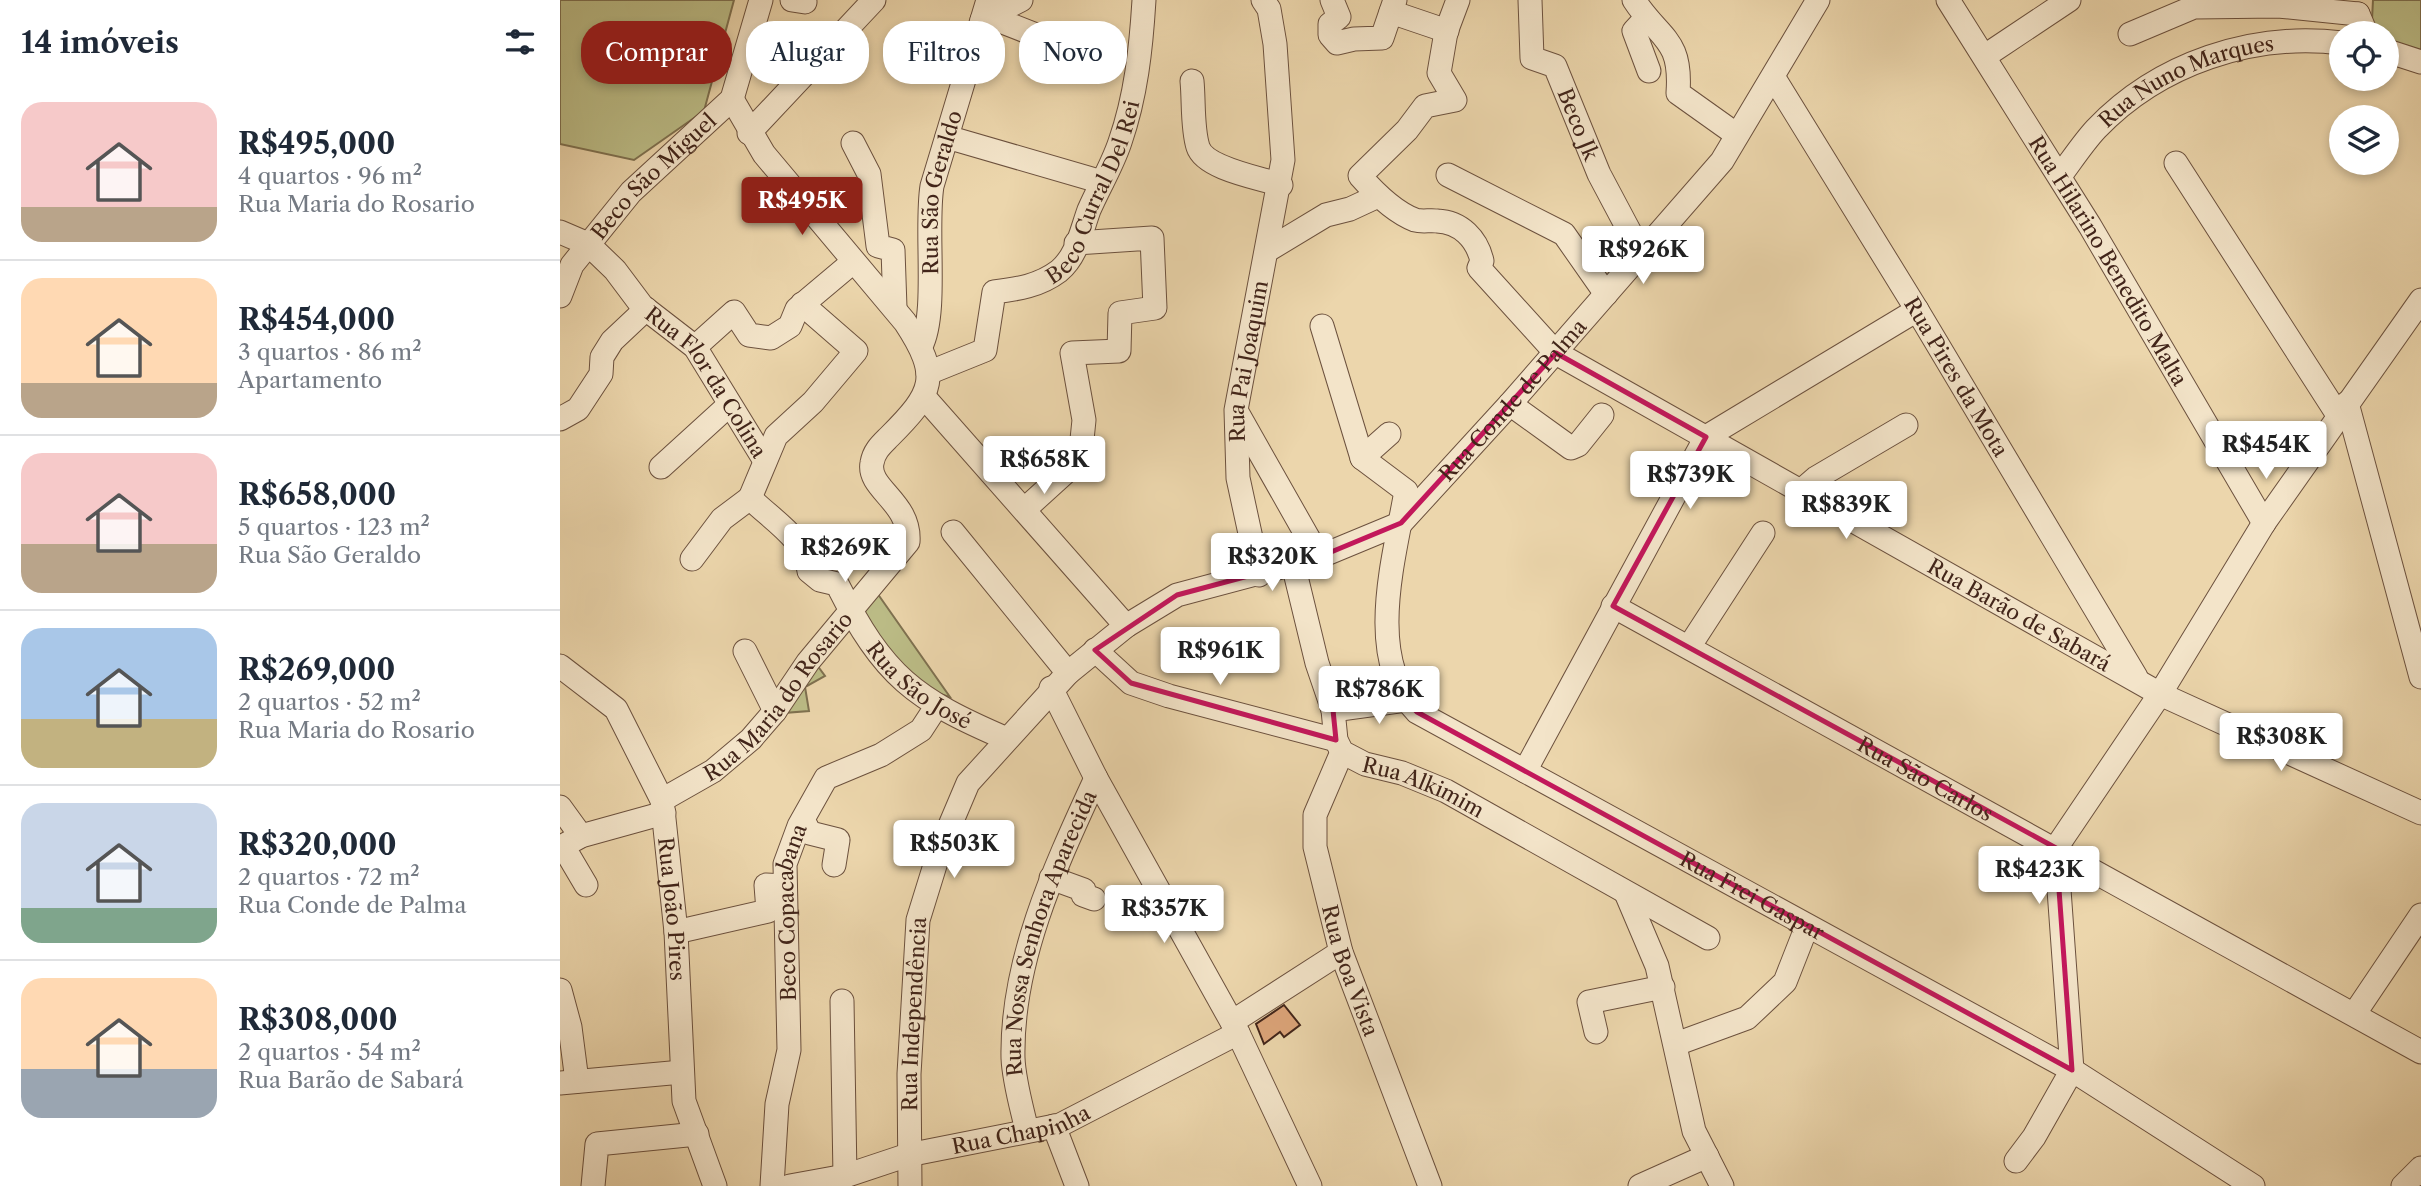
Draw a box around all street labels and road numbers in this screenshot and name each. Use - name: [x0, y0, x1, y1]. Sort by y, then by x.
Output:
- street label: Rua Nuno Marques: [2093, 30, 2275, 132]
- street label: Beco Jk: [1553, 84, 1605, 165]
- street label: Beco Curral Del Rei: [1041, 98, 1144, 289]
- street label: Rua São Geraldo: [917, 107, 967, 275]
- street label: Beco São Miguel: [585, 108, 721, 244]
- street label: Rua Hilarino Benedito Malta: [2024, 131, 2193, 391]
- street label: Rua Pai Joaquim: [1223, 278, 1273, 443]
- street label: Rua Pires da Mota: [1899, 292, 2014, 462]
- street label: Rua Flor da Colina: [640, 301, 773, 463]
- street label: Rua Conde de Palma: [1433, 313, 1592, 486]
- street label: Rua Barão de Sabará: [1923, 553, 2116, 677]
- street label: Rua Maria do Rosario: [699, 606, 857, 786]
- street label: Rua São José: [862, 637, 976, 734]
- street label: Rua São Carlos: [1853, 731, 1998, 826]
- street label: Rua Alkimim: [1360, 751, 1489, 823]
- street label: Rua Nossa Senhora Aparecida: [1000, 785, 1102, 1078]
- street label: Beco Copacabana: [771, 819, 812, 1001]
- street label: Rua João Pires: [654, 836, 691, 981]
- street label: Rua Frei Gaspar: [1676, 846, 1829, 945]
- street label: Rua Boa Vista: [1317, 902, 1385, 1040]
- street label: Rua Independência: [896, 915, 931, 1111]
- street label: Rua Chapinha: [949, 1099, 1095, 1159]

